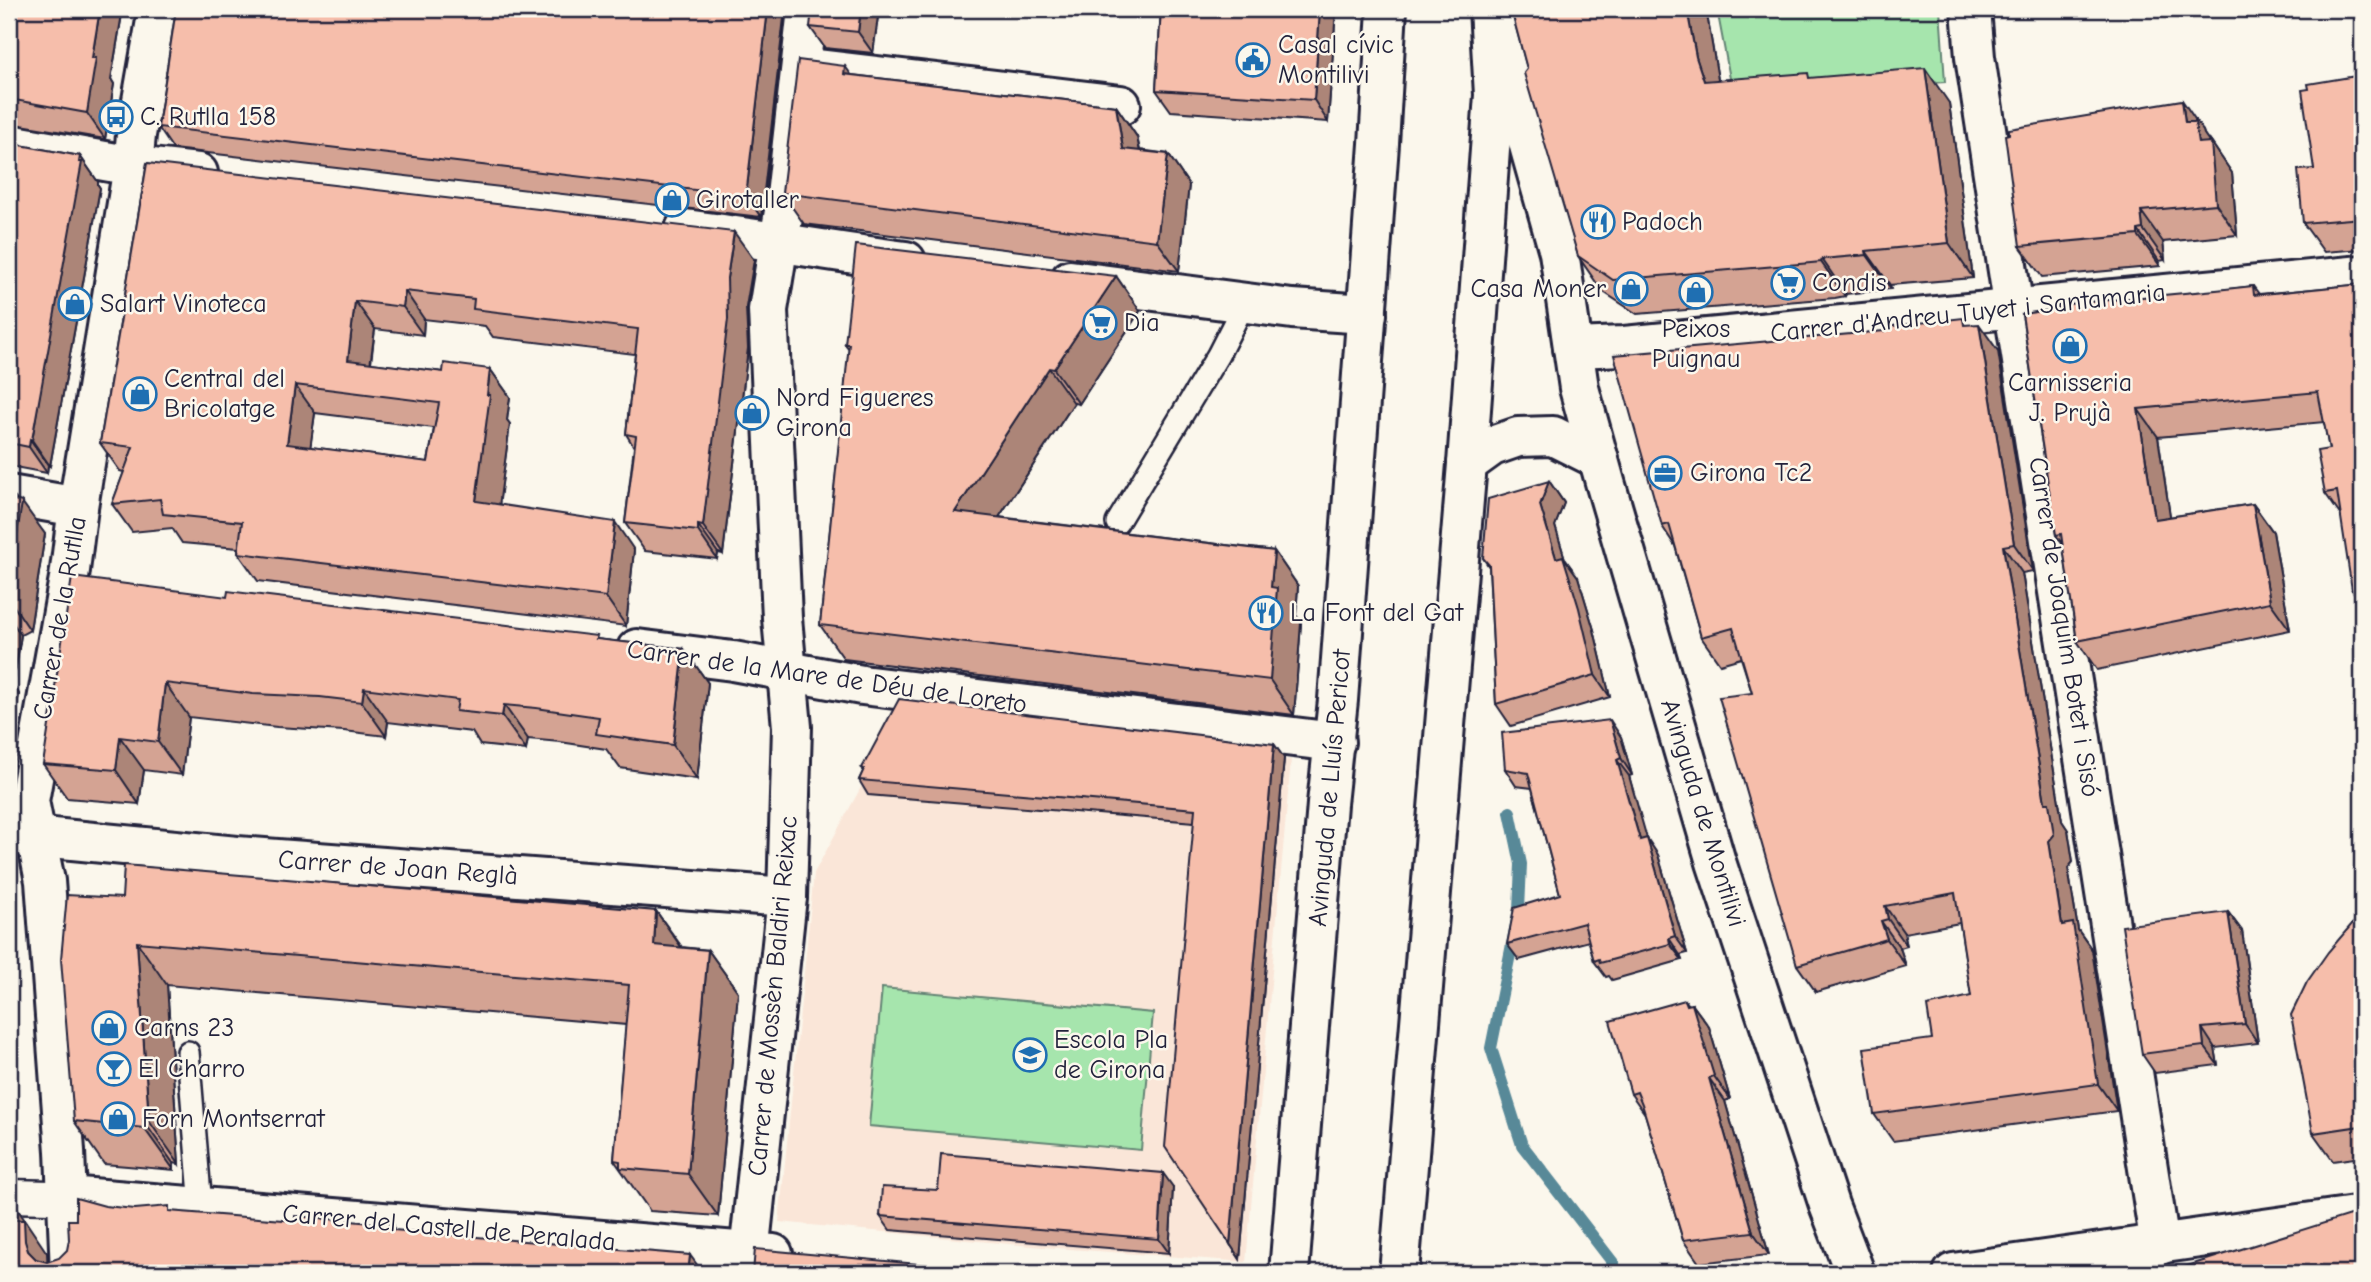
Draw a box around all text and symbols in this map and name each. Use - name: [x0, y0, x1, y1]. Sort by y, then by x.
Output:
- place label: Casal cívic Montilivi: [1278, 30, 1394, 90]
- public building icon: Casal cívic Montilivi: [1234, 41, 1272, 79]
- bus stop icon: C. Rutlla 158: [97, 98, 135, 136]
- place label: C. Rutlla 158: [140, 102, 276, 132]
- shop icon: Girotaller: [653, 181, 691, 219]
- place label: Girotaller: [696, 185, 799, 215]
- restaurant icon: Padoch: [1579, 203, 1617, 241]
- place label: Padoch: [1622, 207, 1703, 237]
- supermarket icon: Condis: [1769, 264, 1807, 302]
- place label: Condis: [1812, 268, 1887, 298]
- shop icon: Casa Moner: [1612, 270, 1650, 308]
- shop icon: Peixos Puignau: [1677, 273, 1715, 311]
- place label: Casa Moner: [1471, 274, 1607, 304]
- street label: Carrer d'Andreu Tuyet i Santamaria: [1769, 277, 2167, 349]
- shop icon: Salart Vinoteca: [56, 285, 94, 323]
- place label: Salart Vinoteca: [100, 289, 267, 319]
- supermarket icon: Dia: [1081, 304, 1119, 342]
- place label: Dia: [1124, 308, 1160, 338]
- place label: Peixos Puignau: [1652, 314, 1740, 374]
- shop icon: Carnisseria J. Prujà: [2051, 327, 2089, 365]
- place label: Central del Bricolatge: [164, 364, 285, 424]
- place label: Carnisseria J. Prujà: [2008, 368, 2132, 428]
- shop icon: Central del Bricolatge: [121, 375, 159, 413]
- place label: Nord Figueres Girona: [776, 383, 934, 443]
- shop icon: Nord Figueres Girona: [733, 394, 771, 432]
- office icon: Girona Tc2: [1646, 454, 1684, 492]
- street label: Carrer de Joaquim Botet i Sisó: [2022, 455, 2106, 799]
- place label: Girona Tc2: [1690, 458, 1812, 488]
- street label: Carrer de la Rutlla: [27, 514, 93, 722]
- restaurant icon: La Font del Gat: [1247, 594, 1285, 632]
- place label: La Font del Gat: [1290, 598, 1465, 628]
- street label: Carrer de la Mare de Déu de Loreto: [625, 634, 1029, 720]
- street label: Avinguda de Lluís Pericot: [1303, 647, 1357, 928]
- street label: Avinguda de Montilivi: [1654, 696, 1752, 930]
- street label: Carrer de Mossèn Baldiri Reixac: [742, 815, 804, 1177]
- street label: Carrer de Joan Reglà: [277, 845, 519, 891]
- shop icon: Carns 23: [90, 1009, 128, 1047]
- place label: Carns 23: [134, 1013, 234, 1043]
- place label: Escola Pla de Girona: [1054, 1025, 1168, 1085]
- school or university icon: Escola Pla de Girona: [1011, 1036, 1049, 1074]
- bar icon: El Charro: [95, 1050, 133, 1088]
- place label: El Charro: [138, 1054, 245, 1084]
- shop icon: Forn Montserrat: [99, 1100, 137, 1138]
- place label: Forn Montserrat: [142, 1104, 326, 1134]
- street label: Carrer del Castell de Peralada: [281, 1198, 617, 1258]

